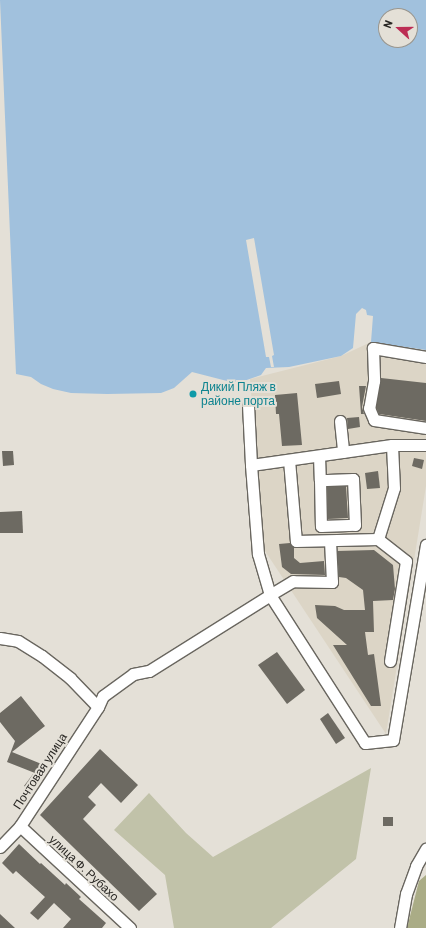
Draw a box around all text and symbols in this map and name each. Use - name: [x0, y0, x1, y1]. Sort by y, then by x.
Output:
- north arrow: [378, 8, 418, 48]
- text: N: [380, 18, 395, 30]
- place label: Дикий Пляж в районе порта: [201, 380, 276, 408]
- marker: Дикий Пляж в районе порта: [188, 389, 198, 399]
- street label: Почтовая улица: [10, 730, 70, 812]
- street label: улица Ф. Рубахо: [46, 832, 122, 904]

